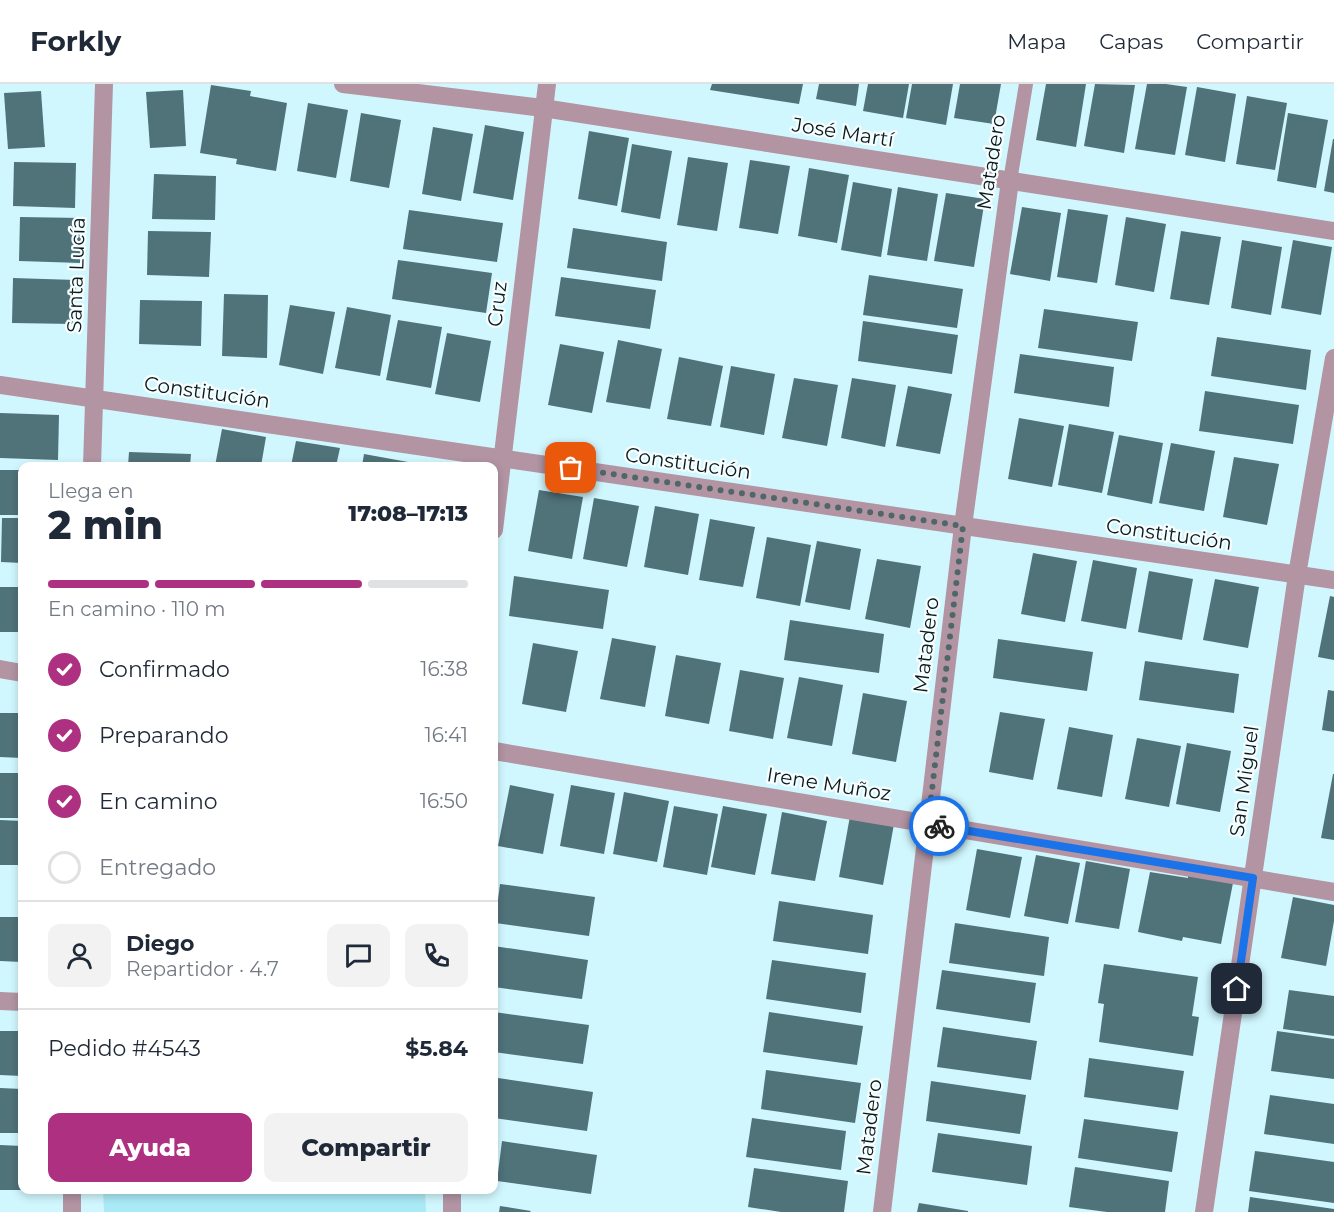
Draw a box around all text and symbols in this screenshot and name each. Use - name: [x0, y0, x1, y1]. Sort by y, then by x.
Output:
- text: Forkly: [30, 24, 121, 58]
- text: Mapa: [1007, 29, 1066, 54]
- text: Capas: [1099, 29, 1163, 54]
- text: Compartir: [1196, 29, 1304, 54]
- street label: José Martí: [790, 112, 897, 152]
- street label: Matadero: [972, 113, 1010, 211]
- street label: Santa Lucía: [62, 217, 90, 333]
- street label: Cruz: [482, 280, 512, 328]
- street label: Constitución: [142, 371, 272, 413]
- pin: [545, 442, 596, 493]
- street label: Constitución: [623, 442, 753, 484]
- icon: bag: [554, 451, 587, 484]
- text: Llega en: [48, 479, 134, 503]
- text: 17:08–17:13: [348, 500, 468, 527]
- text: 2 min: [48, 501, 163, 549]
- street label: Constitución: [1104, 513, 1234, 555]
- street label: Matadero: [908, 596, 944, 694]
- text: En camino · 110 m: [48, 597, 226, 621]
- icon: check: [48, 653, 81, 686]
- text: Confirmado: [99, 656, 230, 683]
- text: 16:38: [420, 657, 468, 681]
- icon: check: [48, 719, 81, 752]
- text: Preparando: [99, 722, 228, 749]
- text: 16:41: [424, 723, 468, 747]
- street label: San Miguel: [1224, 724, 1264, 838]
- street label: Irene Muñoz: [765, 762, 893, 806]
- icon: check: [48, 785, 81, 818]
- text: En camino: [99, 788, 218, 815]
- text: 16:50: [420, 789, 468, 813]
- courier: [909, 796, 969, 856]
- icon: bike: [923, 810, 956, 843]
- text: Entregado: [99, 854, 216, 881]
- button: person: [48, 924, 111, 987]
- button: chat: [327, 924, 390, 987]
- button: phone: [405, 924, 468, 987]
- text: Diego: [126, 930, 195, 957]
- text: Repartidor · 4.7: [126, 957, 279, 981]
- pin: [1211, 963, 1262, 1014]
- icon: home: [1220, 972, 1253, 1005]
- text: Pedido #4543: [48, 1035, 201, 1062]
- text: $5.84: [405, 1035, 468, 1062]
- street label: Matadero: [851, 1078, 887, 1176]
- button: Ayuda: [48, 1113, 252, 1182]
- button: Compartir: [264, 1113, 468, 1182]

